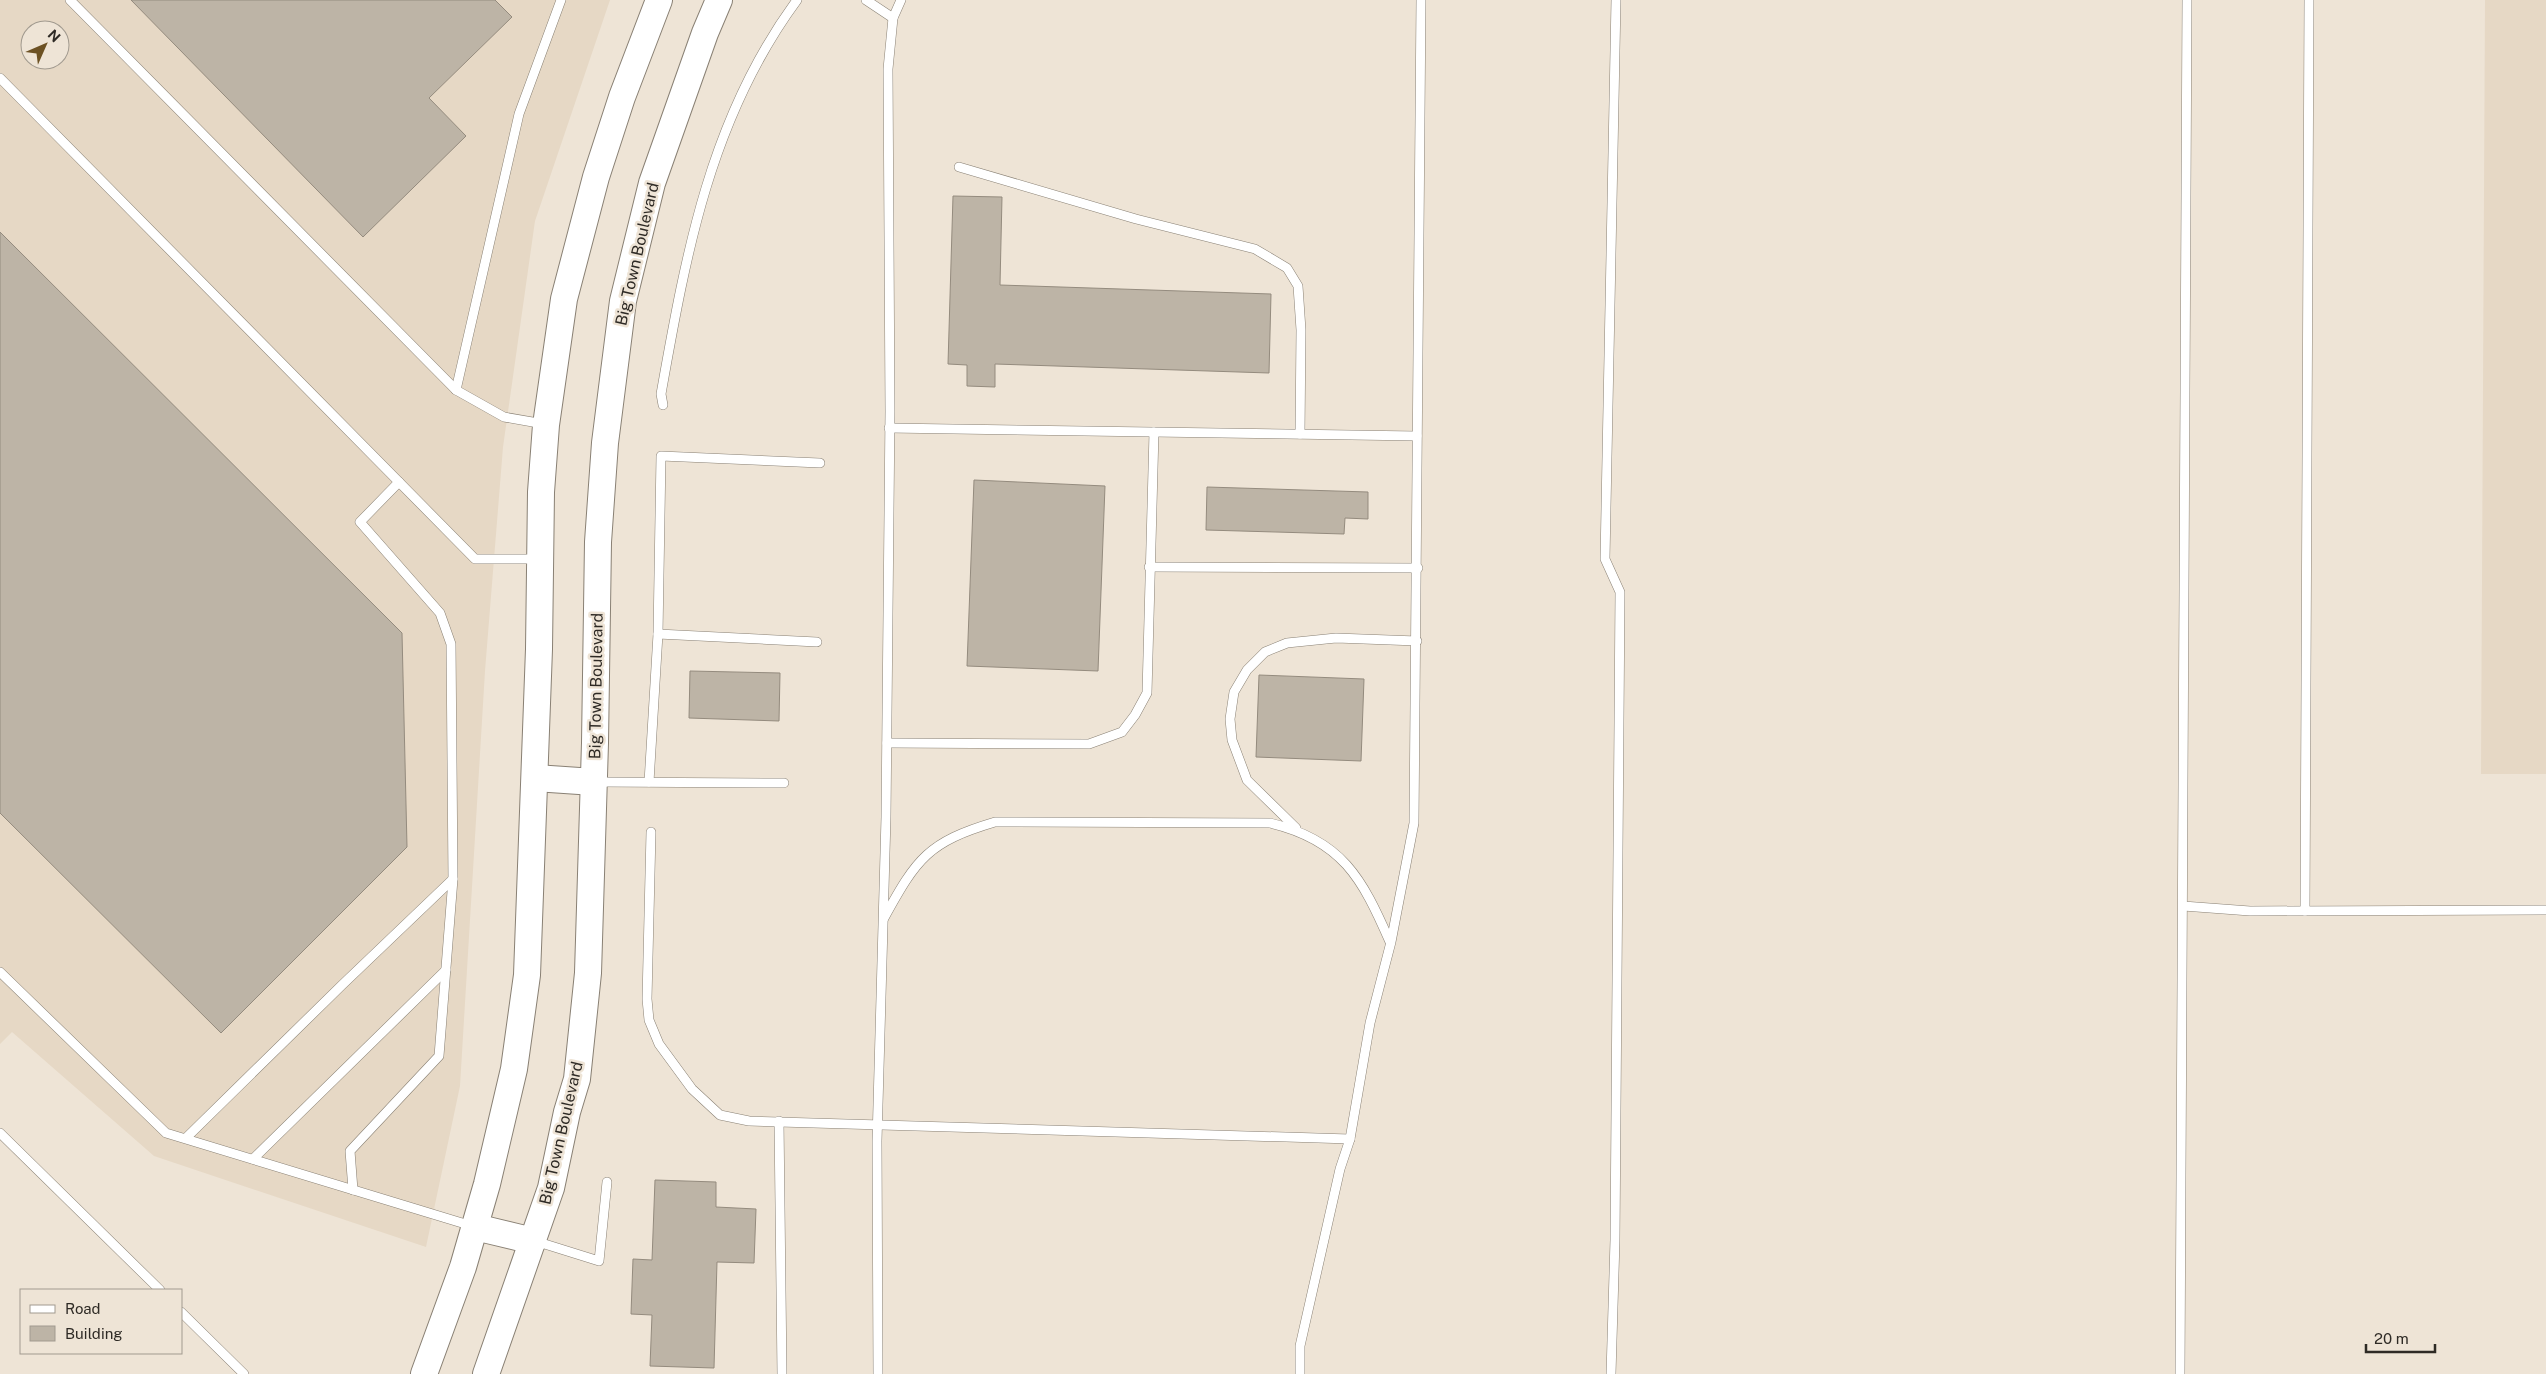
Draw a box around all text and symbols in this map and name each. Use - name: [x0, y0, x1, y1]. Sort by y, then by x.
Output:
- north arrow: [20, 20, 70, 70]
- text: N: [45, 26, 64, 45]
- street label: Big Town Boulevard: [611, 181, 663, 327]
- street label: Big Town Boulevard: [585, 613, 607, 759]
- street label: Big Town Boulevard: [535, 1060, 587, 1206]
- legend: [20, 1289, 182, 1354]
- text: Road: [65, 1300, 101, 1317]
- scale bar: [2366, 1322, 2435, 1354]
- text: Building: [65, 1325, 123, 1342]
- text: 20 m: [2374, 1330, 2409, 1347]

